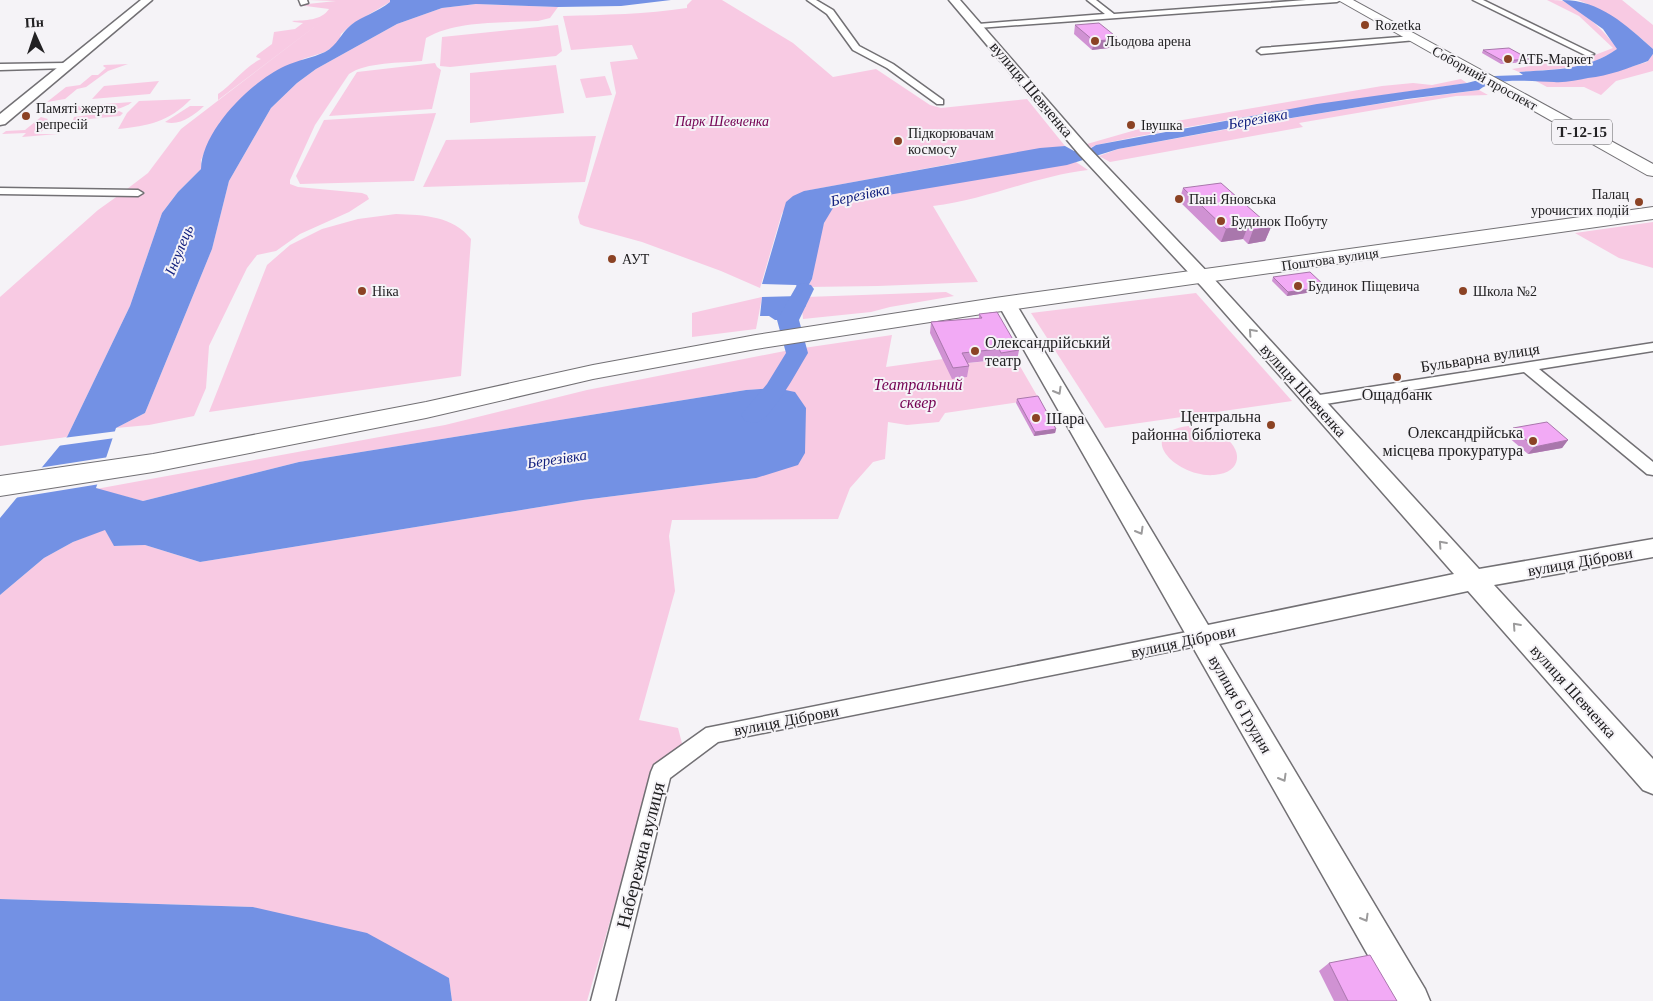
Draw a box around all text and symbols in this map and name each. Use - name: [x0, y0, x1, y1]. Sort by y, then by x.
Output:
- north arrow: [10, 10, 60, 60]
- text: Пн: [24, 15, 44, 31]
- place label: Rozetka: [1375, 18, 1422, 33]
- marker: Rozetka: [1359, 19, 1371, 31]
- place label: Льодова арена: [1105, 34, 1192, 49]
- marker: Льодова арена: [1089, 35, 1101, 47]
- street label: вулиця Шевченка: [986, 38, 1076, 141]
- street label: Соборний проспект: [1430, 43, 1540, 114]
- place label: АТБ-Маркет: [1518, 52, 1593, 67]
- marker: АТБ-Маркет: [1502, 53, 1514, 65]
- place label: Памяті жертв репресій: [36, 101, 117, 132]
- water label: Березівка: [1226, 106, 1289, 132]
- marker: Памяті жертв репресій: [20, 110, 32, 122]
- park label: Парк Шевченка: [674, 114, 769, 129]
- place label: Івушка: [1141, 118, 1183, 133]
- marker: Івушка: [1125, 119, 1137, 131]
- road number: Т-12-15: [1552, 120, 1612, 144]
- place label: Підкорювачам космосу: [908, 126, 994, 157]
- marker: Підкорювачам космосу: [892, 135, 904, 147]
- water label: Березівка: [828, 181, 891, 209]
- place label: Палац урочистих подій: [1531, 187, 1630, 218]
- place label: Пані Яновська: [1189, 192, 1277, 207]
- marker: Пані Яновська: [1173, 193, 1185, 205]
- marker: Палац урочистих подій: [1633, 196, 1645, 208]
- place label: Будинок Побуту: [1231, 214, 1328, 229]
- marker: Будинок Побуту: [1215, 215, 1227, 227]
- water label: Інгулець: [161, 223, 196, 278]
- street label: Поштова вулиця: [1281, 245, 1380, 274]
- place label: АУТ: [622, 252, 650, 267]
- marker: АУТ: [606, 253, 618, 265]
- place label: Будинок Піщевича: [1308, 279, 1420, 294]
- marker: Будинок Піщевича: [1292, 280, 1304, 292]
- place label: Ніка: [372, 284, 400, 299]
- place label: Школа №2: [1473, 284, 1537, 299]
- marker: Ніка: [356, 285, 368, 297]
- marker: Школа №2: [1457, 285, 1469, 297]
- one-way arrow: [1249, 328, 1258, 337]
- place label: Олександрійський театр: [985, 334, 1111, 370]
- street label: вулиця Шевченка: [1257, 340, 1350, 441]
- street label: Бульварна вулиця: [1419, 340, 1542, 376]
- marker: Олександрійський театр: [969, 345, 981, 357]
- marker: Ощадбанк: [1391, 371, 1403, 383]
- park label: Театральний сквер: [874, 376, 962, 412]
- one-way arrow: [1052, 386, 1062, 395]
- place label: Ощадбанк: [1362, 386, 1433, 404]
- place label: Центральна районна бібліотека: [1132, 408, 1261, 444]
- place label: Шара: [1046, 410, 1084, 428]
- marker: Шара: [1030, 412, 1042, 424]
- marker: Центральна районна бібліотека: [1265, 419, 1277, 431]
- place label: Олександрійська місцева прокуратура: [1383, 424, 1523, 460]
- marker: Олександрійська місцева прокуратура: [1527, 435, 1539, 447]
- water label: Березівка: [525, 447, 588, 471]
- one-way arrow: [1134, 526, 1144, 535]
- one-way arrow: [1439, 540, 1448, 549]
- street label: вулиця Діброви: [1526, 544, 1635, 580]
- street label: вулиця Діброви: [1129, 622, 1238, 662]
- one-way arrow: [1512, 622, 1521, 631]
- street label: вулиця Шевченка: [1527, 641, 1620, 742]
- street label: вулиця 6 Грудня: [1205, 652, 1276, 757]
- street label: вулиця Діброви: [732, 702, 841, 740]
- one-way arrow: [1277, 772, 1287, 781]
- street label: Набережна вулиця: [612, 780, 669, 930]
- one-way arrow: [1358, 913, 1368, 922]

